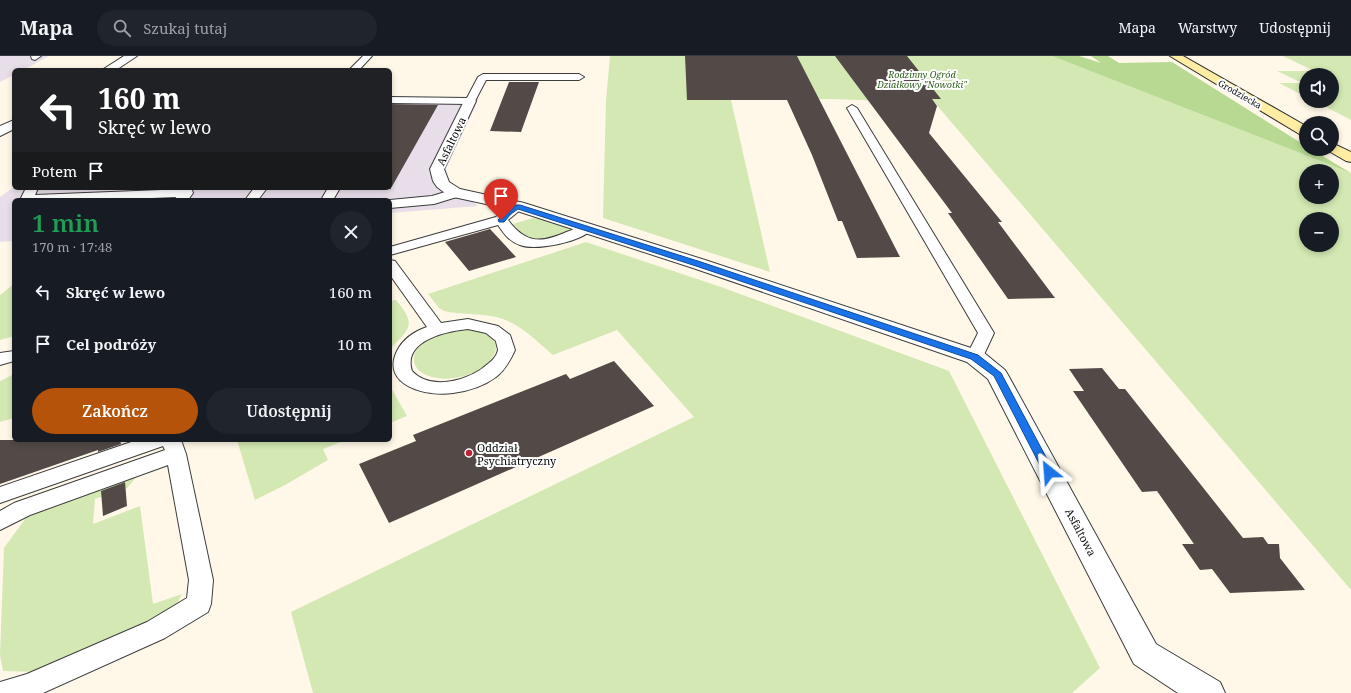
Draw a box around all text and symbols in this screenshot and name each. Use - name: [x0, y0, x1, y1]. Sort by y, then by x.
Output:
- search box: [97, 10, 377, 46]
- text: Mapa: [20, 15, 73, 41]
- icon: search: [111, 17, 133, 39]
- text: Szukaj tutaj: [143, 18, 227, 38]
- text: Mapa: [1118, 18, 1156, 37]
- text: Warstwy: [1178, 18, 1237, 37]
- text: Udostępnij: [1259, 18, 1331, 37]
- park label: Rodzinny Ogród Działkowy "Nowotki": [876, 68, 967, 91]
- map controls: [1299, 68, 1339, 252]
- button: sound: [1299, 68, 1339, 108]
- street label: Grodziecka: [1216, 76, 1264, 112]
- text: 160 m: [98, 79, 180, 117]
- icon: left: [32, 84, 84, 136]
- street label: Asfaltowa: [433, 114, 469, 168]
- text: Skręć w lewo: [98, 115, 211, 139]
- button: search: [1299, 116, 1339, 156]
- icon: arrive: [85, 160, 107, 182]
- text: Potem: [32, 161, 77, 181]
- button: +: [1299, 164, 1339, 204]
- pin: [484, 179, 518, 220]
- icon: arrive: [490, 185, 512, 207]
- text: 1 min: [32, 206, 99, 239]
- button: close: [330, 211, 372, 253]
- button: −: [1299, 212, 1339, 252]
- text: 170 m · 17:48: [32, 238, 112, 256]
- icon: left: [32, 281, 54, 303]
- text: Skręć w lewo: [66, 282, 165, 302]
- text: 160 m: [329, 282, 372, 302]
- icon: arrive: [32, 333, 54, 355]
- text: Cel podróży: [66, 334, 156, 354]
- text: 10 m: [337, 334, 372, 354]
- button: Zakończ: [32, 388, 198, 434]
- button: Udostępnij: [206, 388, 372, 434]
- place label: Oddział Psychiatryczny: [477, 440, 557, 468]
- marker: Oddział Psychiatryczny: [464, 448, 474, 458]
- position arrow: [1028, 451, 1070, 493]
- street label: Asfaltowa: [1062, 505, 1100, 559]

